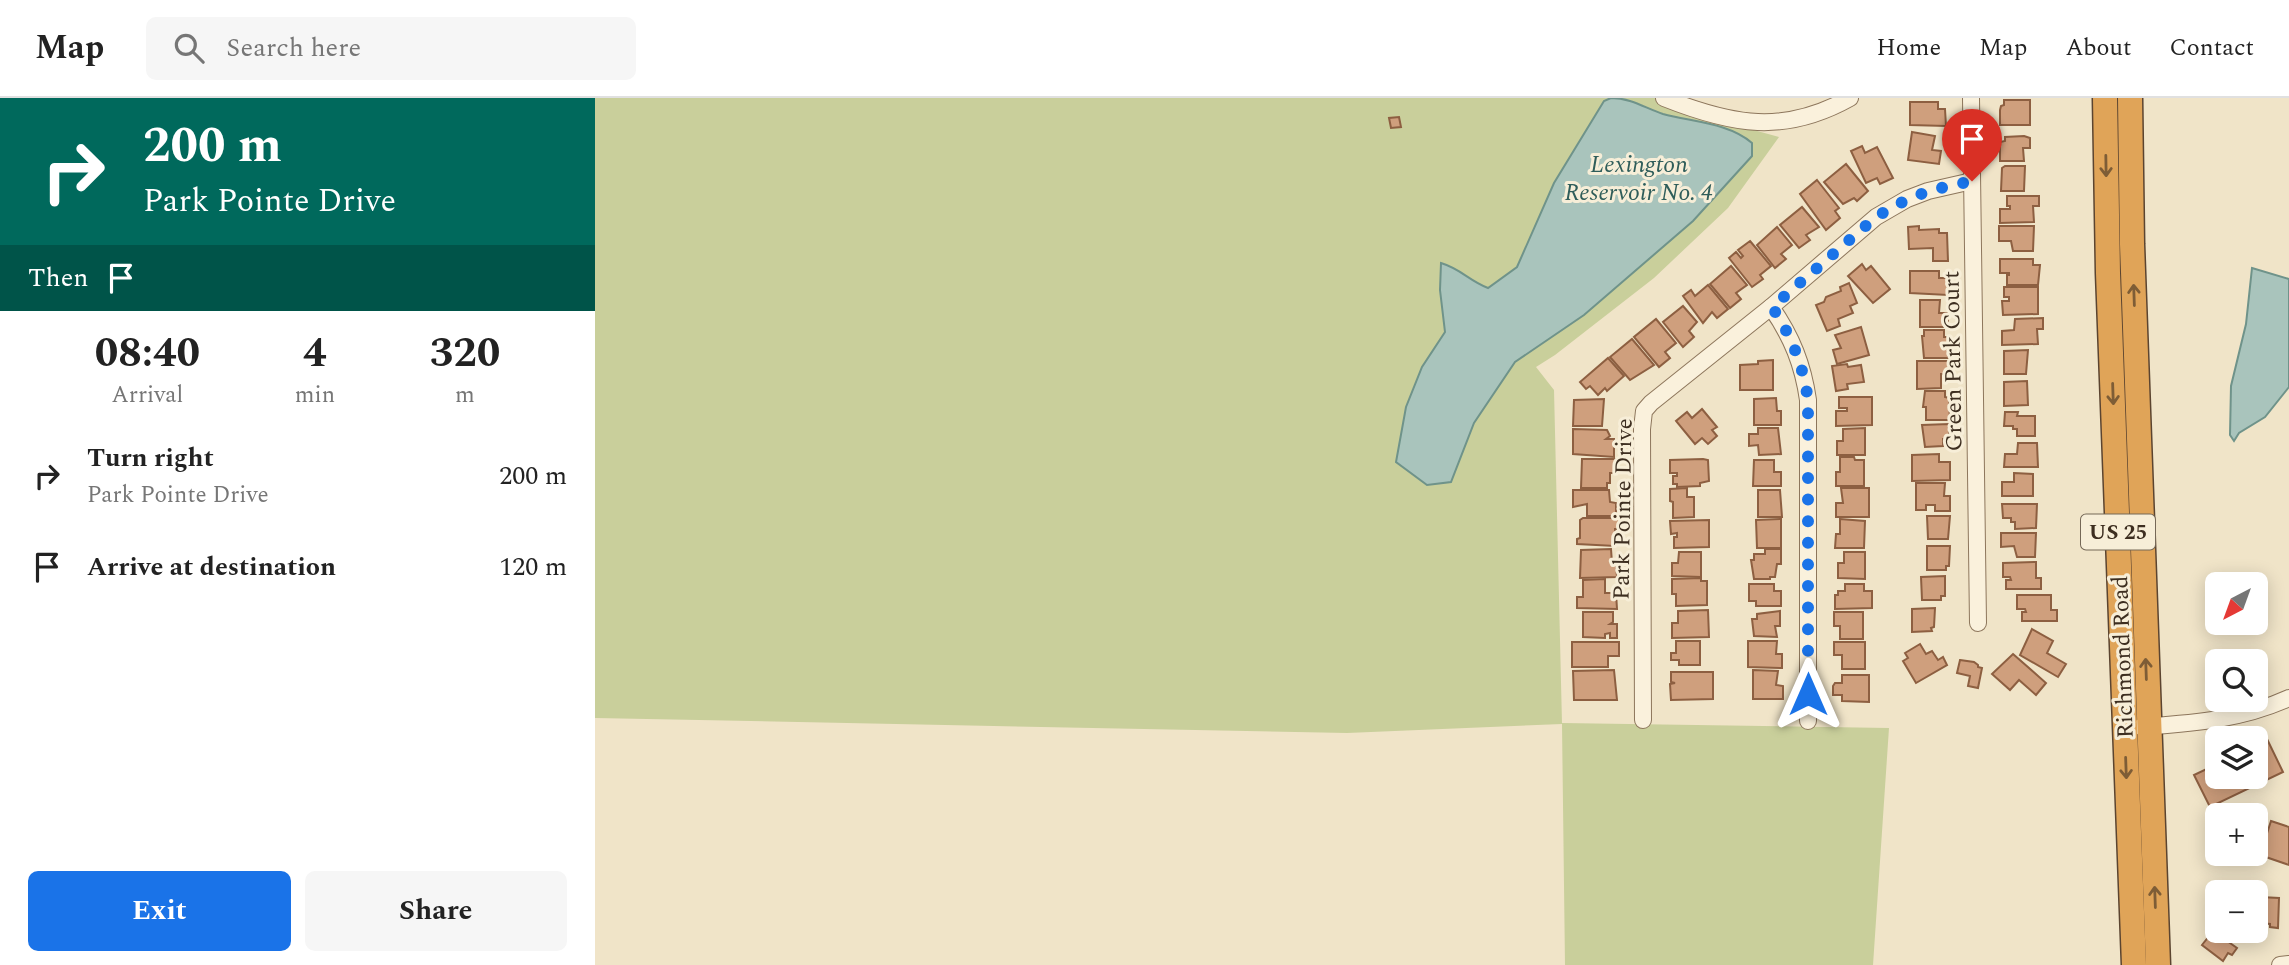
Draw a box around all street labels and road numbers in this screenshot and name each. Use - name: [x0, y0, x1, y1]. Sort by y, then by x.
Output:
- street label: Green Park Court: [1934, 270, 1973, 452]
- street label: Park Pointe Drive: [1604, 418, 1643, 600]
- road number: US 25: [2081, 514, 2155, 550]
- street label: Richmond Road: [2103, 575, 2144, 739]

